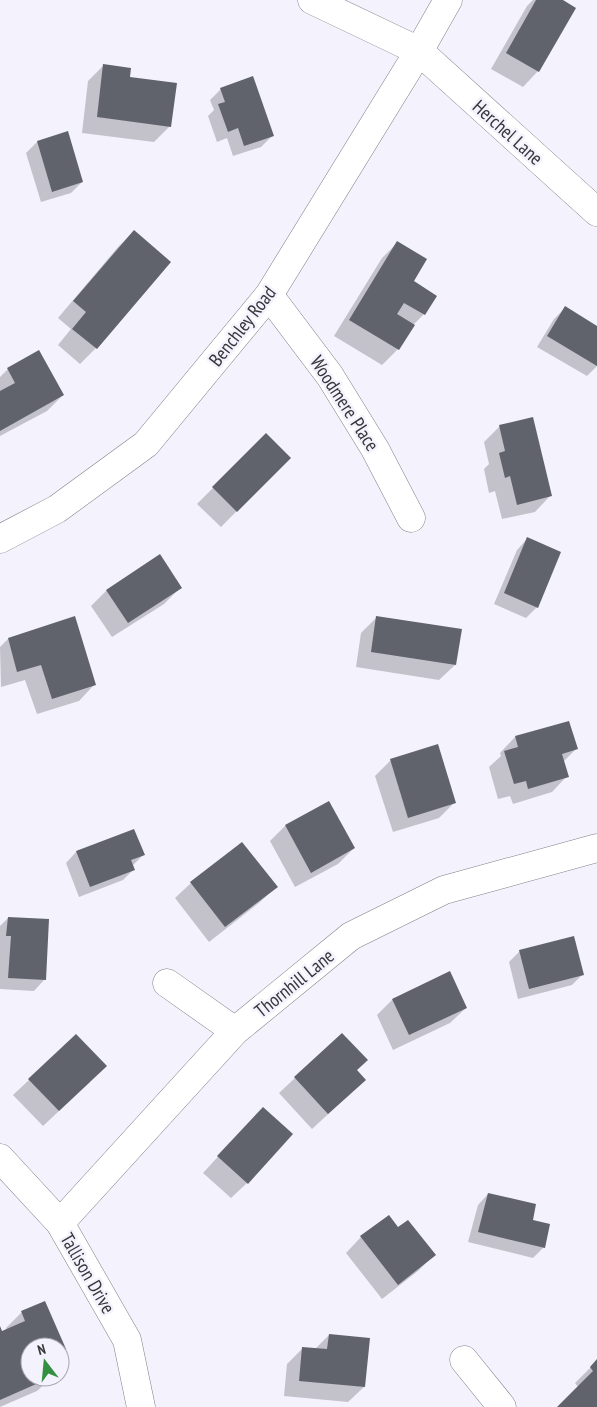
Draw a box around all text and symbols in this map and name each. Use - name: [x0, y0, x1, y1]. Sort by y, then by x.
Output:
- street label: Herchel Lane: [468, 94, 548, 170]
- street label: Benchley Road: [203, 281, 281, 371]
- street label: Woodmere Place: [305, 351, 385, 455]
- street label: Thornhill Lane: [249, 944, 339, 1022]
- street label: Tallison Drive: [55, 1228, 121, 1318]
- north arrow: [20, 1337, 70, 1387]
- text: N: [35, 1340, 48, 1359]

